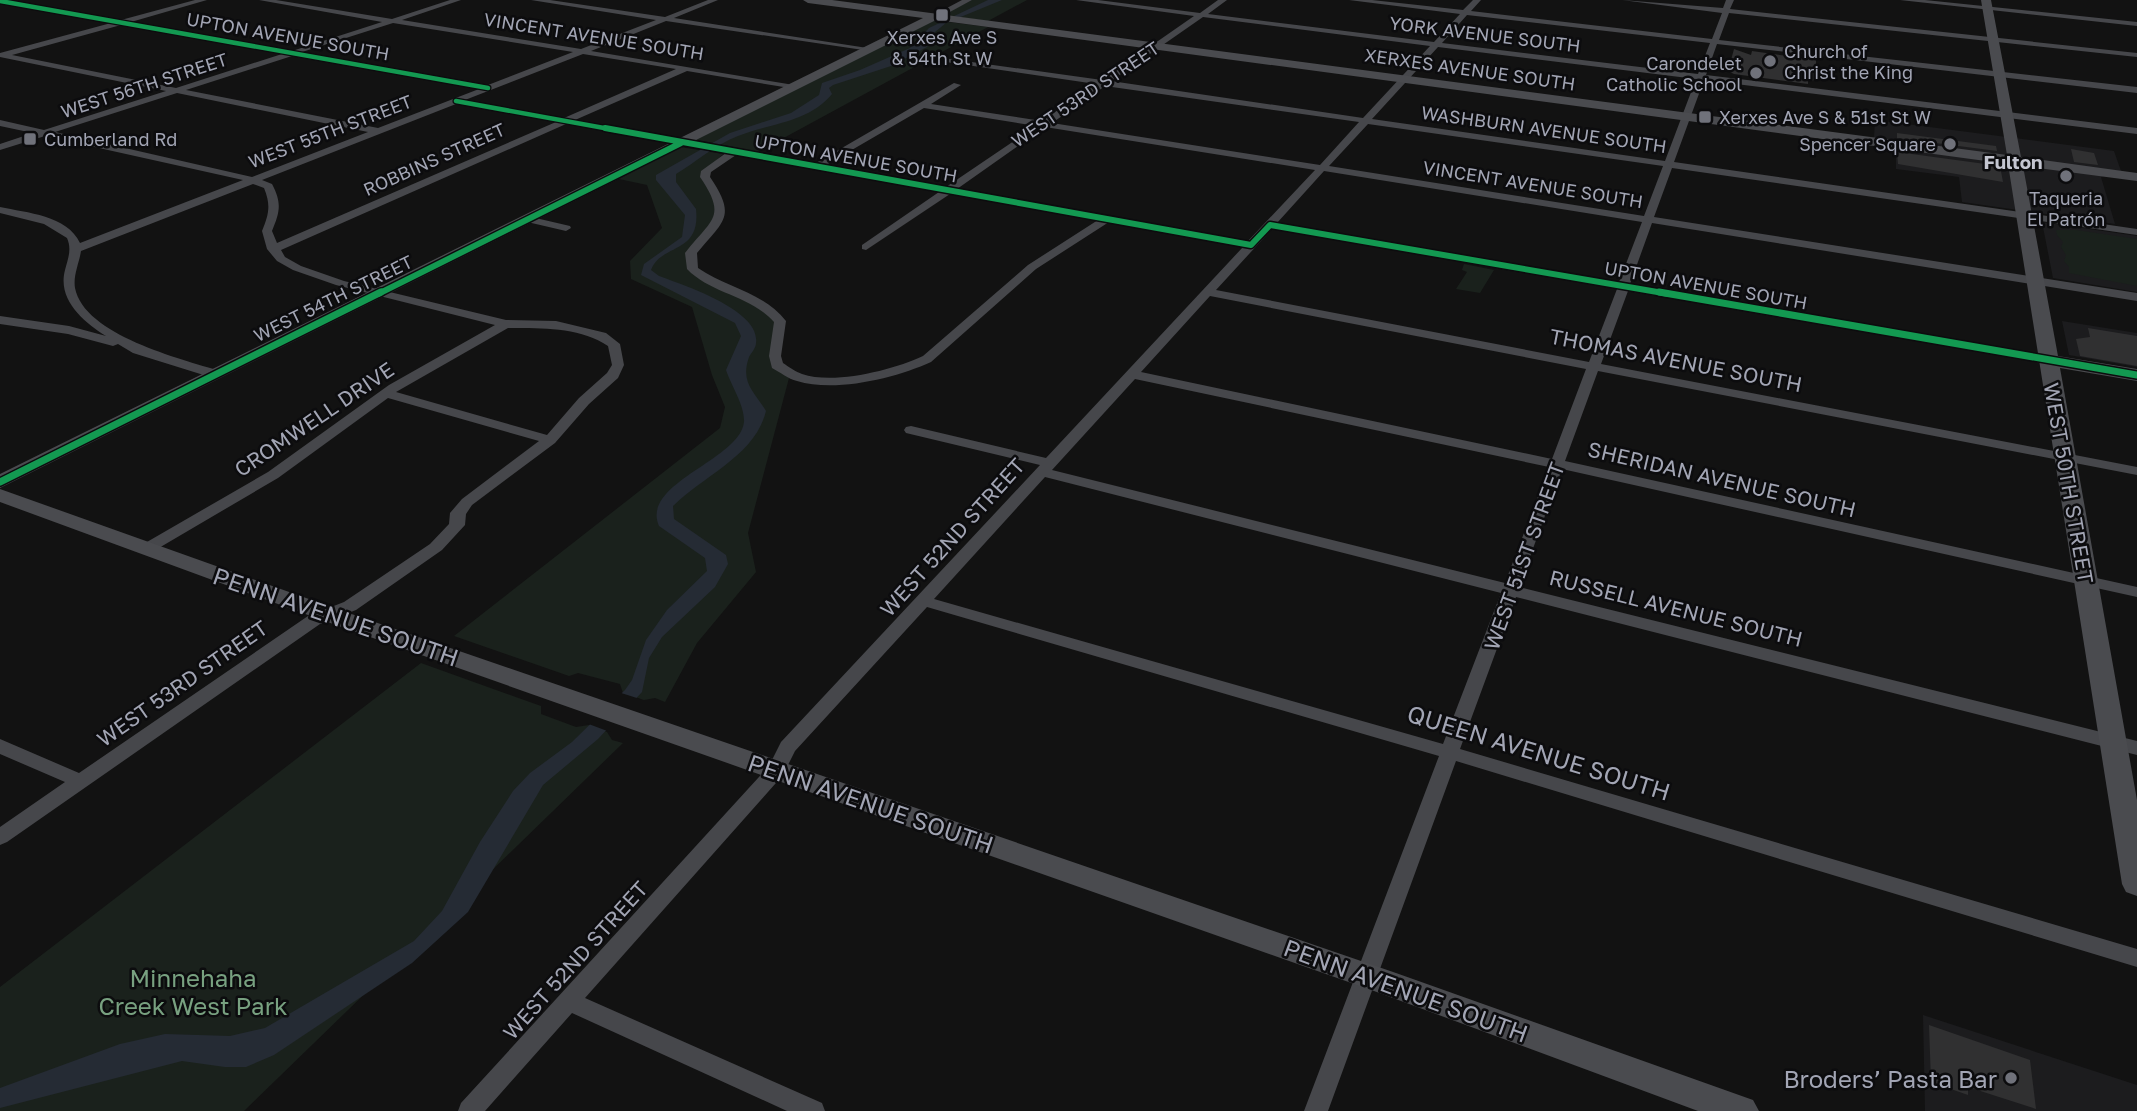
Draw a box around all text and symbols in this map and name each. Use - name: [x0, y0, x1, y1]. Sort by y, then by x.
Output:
- street label: UPTON AVENUE SOUTH: [185, 7, 391, 65]
- marker: Xerxes Ave S & 54th St W: [934, 7, 950, 23]
- street label: VINCENT AVENUE SOUTH: [482, 8, 706, 64]
- street label: YORK AVENUE SOUTH: [1388, 11, 1582, 57]
- place label: Xerxes Ave S & 54th St W: [887, 26, 997, 69]
- street label: WEST 53RD STREET: [1007, 36, 1163, 152]
- place label: Church of Christ the King: [1784, 40, 1913, 83]
- street label: XERXES AVENUE SOUTH: [1363, 43, 1577, 95]
- street label: WEST 56TH STREET: [58, 48, 230, 122]
- place label: Carondelet Catholic School: [1606, 52, 1742, 95]
- marker: Church of Christ the King: [1762, 53, 1778, 69]
- marker: Carondelet Catholic School: [1748, 65, 1764, 81]
- street label: WEST 55TH STREET: [245, 90, 415, 172]
- street label: WASHBURN AVENUE SOUTH: [1420, 101, 1668, 157]
- place label: Xerxes Ave S & 51st St W: [1719, 106, 1931, 128]
- marker: Xerxes Ave S & 51st St W: [1697, 109, 1713, 125]
- street label: ROBBINS STREET: [360, 118, 508, 200]
- place label: Cumberland Rd: [44, 128, 177, 150]
- street label: UPTON AVENUE SOUTH: [753, 129, 959, 187]
- marker: Cumberland Rd: [22, 131, 38, 147]
- place label: Spencer Square: [1799, 133, 1936, 155]
- marker: Spencer Square: [1942, 136, 1958, 152]
- district label: Fulton: [1983, 150, 2043, 173]
- street label: VINCENT AVENUE SOUTH: [1421, 156, 1645, 212]
- marker: Taqueria El Patrón: [2058, 168, 2074, 184]
- place label: Taqueria El Patrón: [2027, 187, 2105, 230]
- street label: WEST 54TH STREET: [250, 250, 416, 346]
- street label: UPTON AVENUE SOUTH: [1603, 256, 1809, 314]
- street label: THOMAS AVENUE SOUTH: [1547, 323, 1805, 397]
- street label: CROMWELL DRIVE: [229, 356, 399, 482]
- street label: WEST 50TH STREET: [2039, 381, 2099, 585]
- street label: SHERIDAN AVENUE SOUTH: [1585, 435, 1859, 523]
- street label: WEST 52ND STREET: [874, 452, 1030, 622]
- street label: WEST 51ST STREET: [1478, 459, 1570, 653]
- street label: PENN AVENUE SOUTH: [209, 560, 463, 672]
- street label: RUSSELL AVENUE SOUTH: [1547, 564, 1805, 652]
- street label: WEST 53RD STREET: [92, 614, 272, 752]
- street label: QUEEN AVENUE SOUTH: [1404, 698, 1674, 806]
- street label: PENN AVENUE SOUTH: [744, 747, 998, 859]
- street label: WEST 52ND STREET: [497, 875, 653, 1045]
- street label: PENN AVENUE SOUTH: [1280, 932, 1532, 1048]
- park label: Minnehaha Creek West Park: [98, 963, 288, 1020]
- place label: Broders’ Pasta Bar: [1784, 1064, 1997, 1093]
- marker: Broders’ Pasta Bar: [2003, 1070, 2019, 1086]

